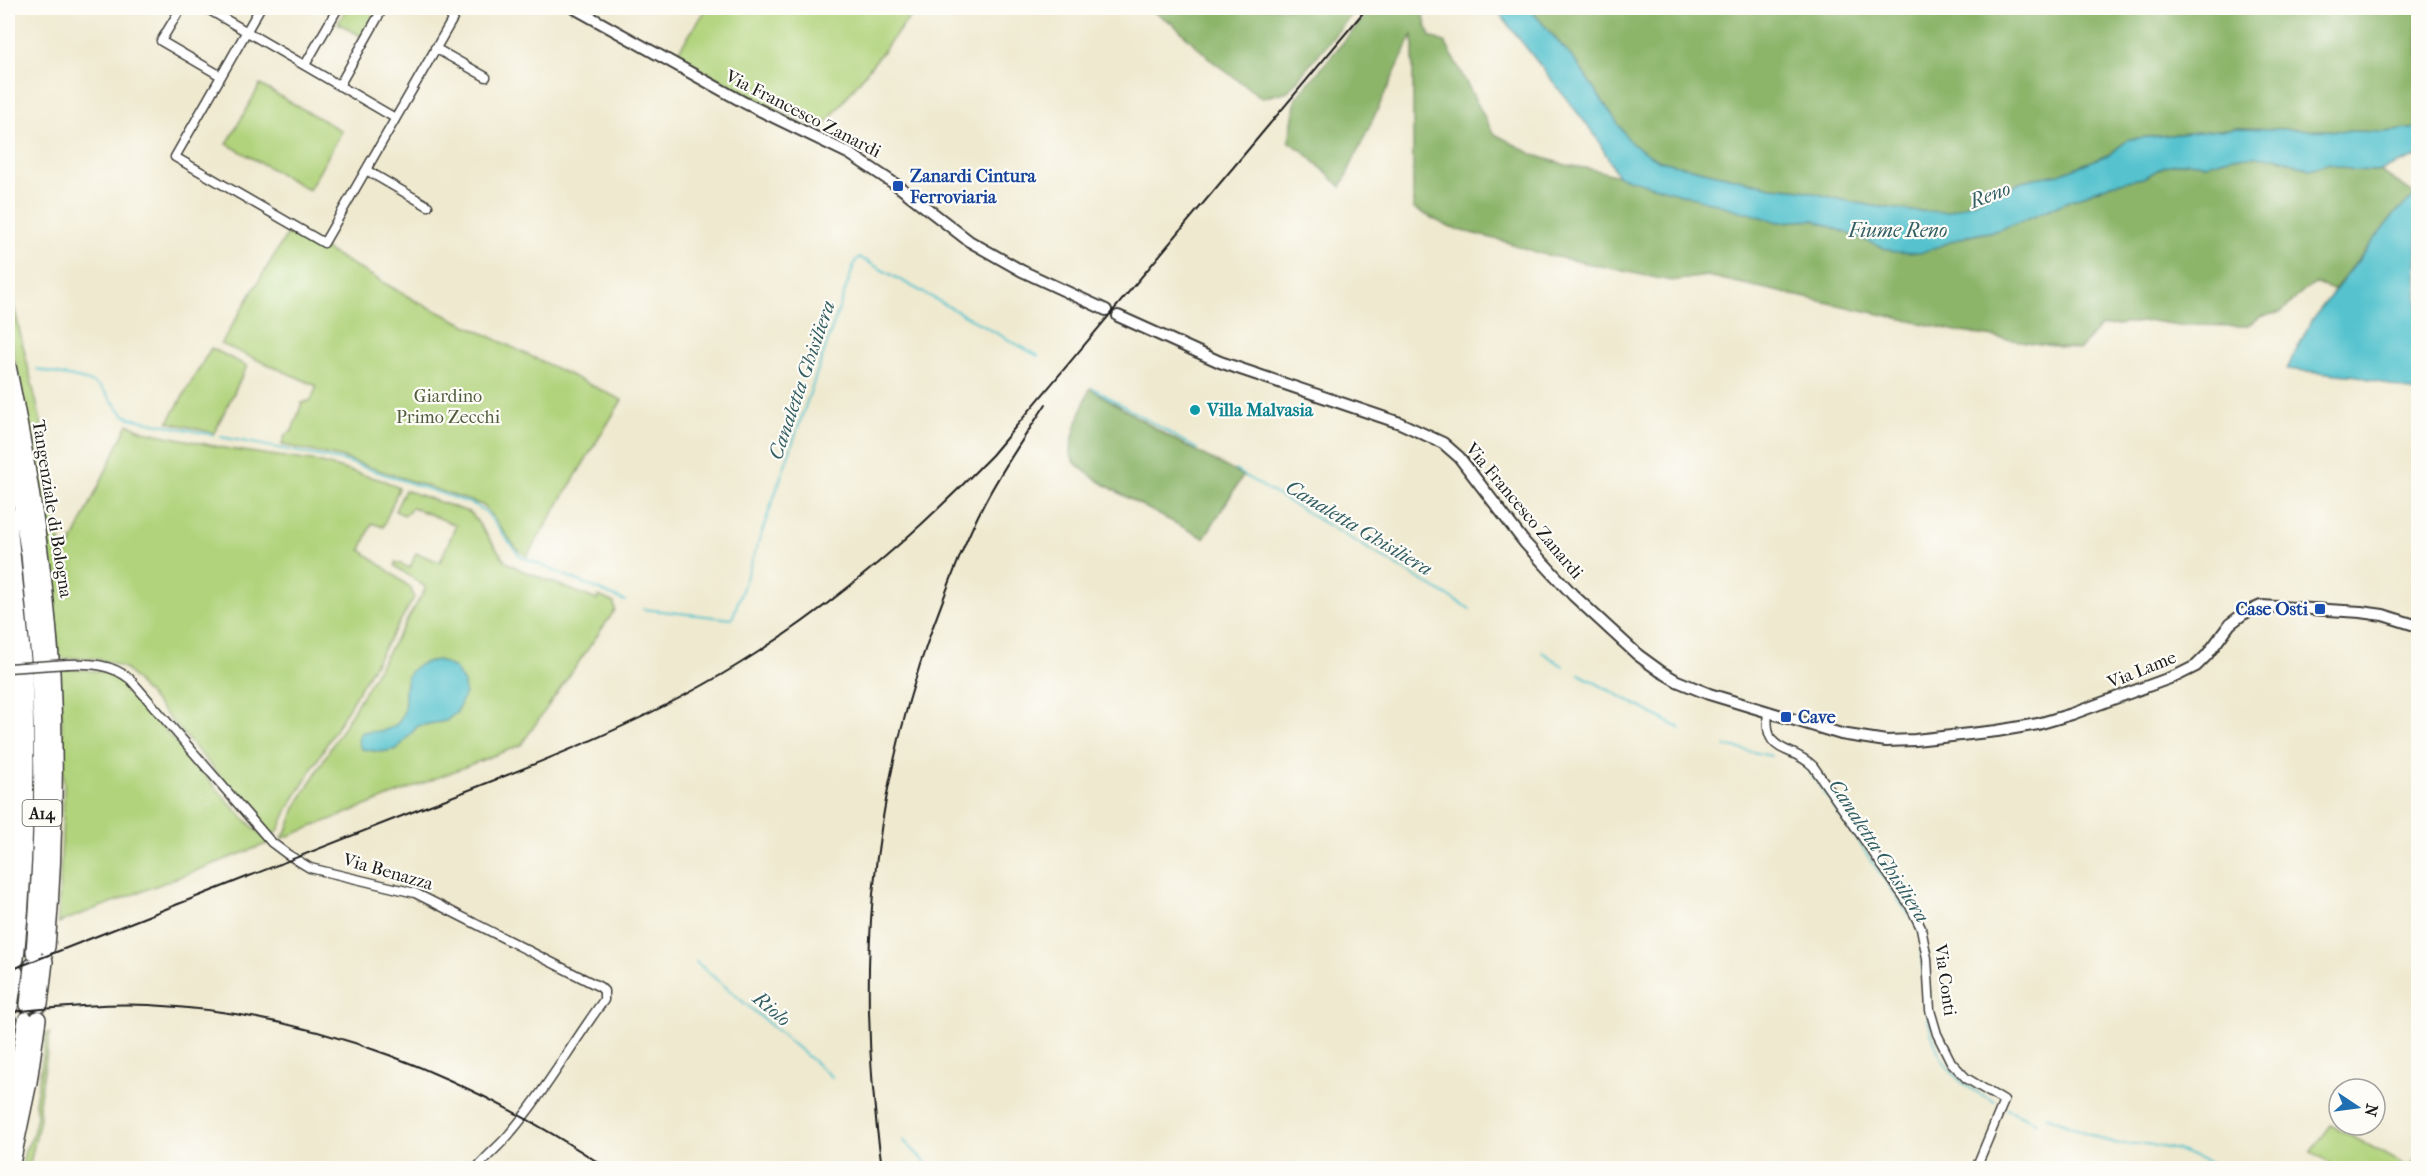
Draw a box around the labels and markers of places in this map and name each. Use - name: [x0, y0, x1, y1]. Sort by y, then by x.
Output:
- place label: Zanardi Cintura Ferroviaria: [909, 166, 1037, 208]
- marker: Zanardi Cintura Ferroviaria: [891, 179, 905, 193]
- place label: Villa Malvasia: [1206, 400, 1314, 421]
- marker: Villa Malvasia: [1188, 403, 1202, 417]
- place label: Case Osti: [2236, 599, 2309, 620]
- marker: Case Osti: [2313, 602, 2327, 616]
- place label: Cave: [1798, 707, 1836, 728]
- marker: Cave: [1779, 710, 1793, 724]

